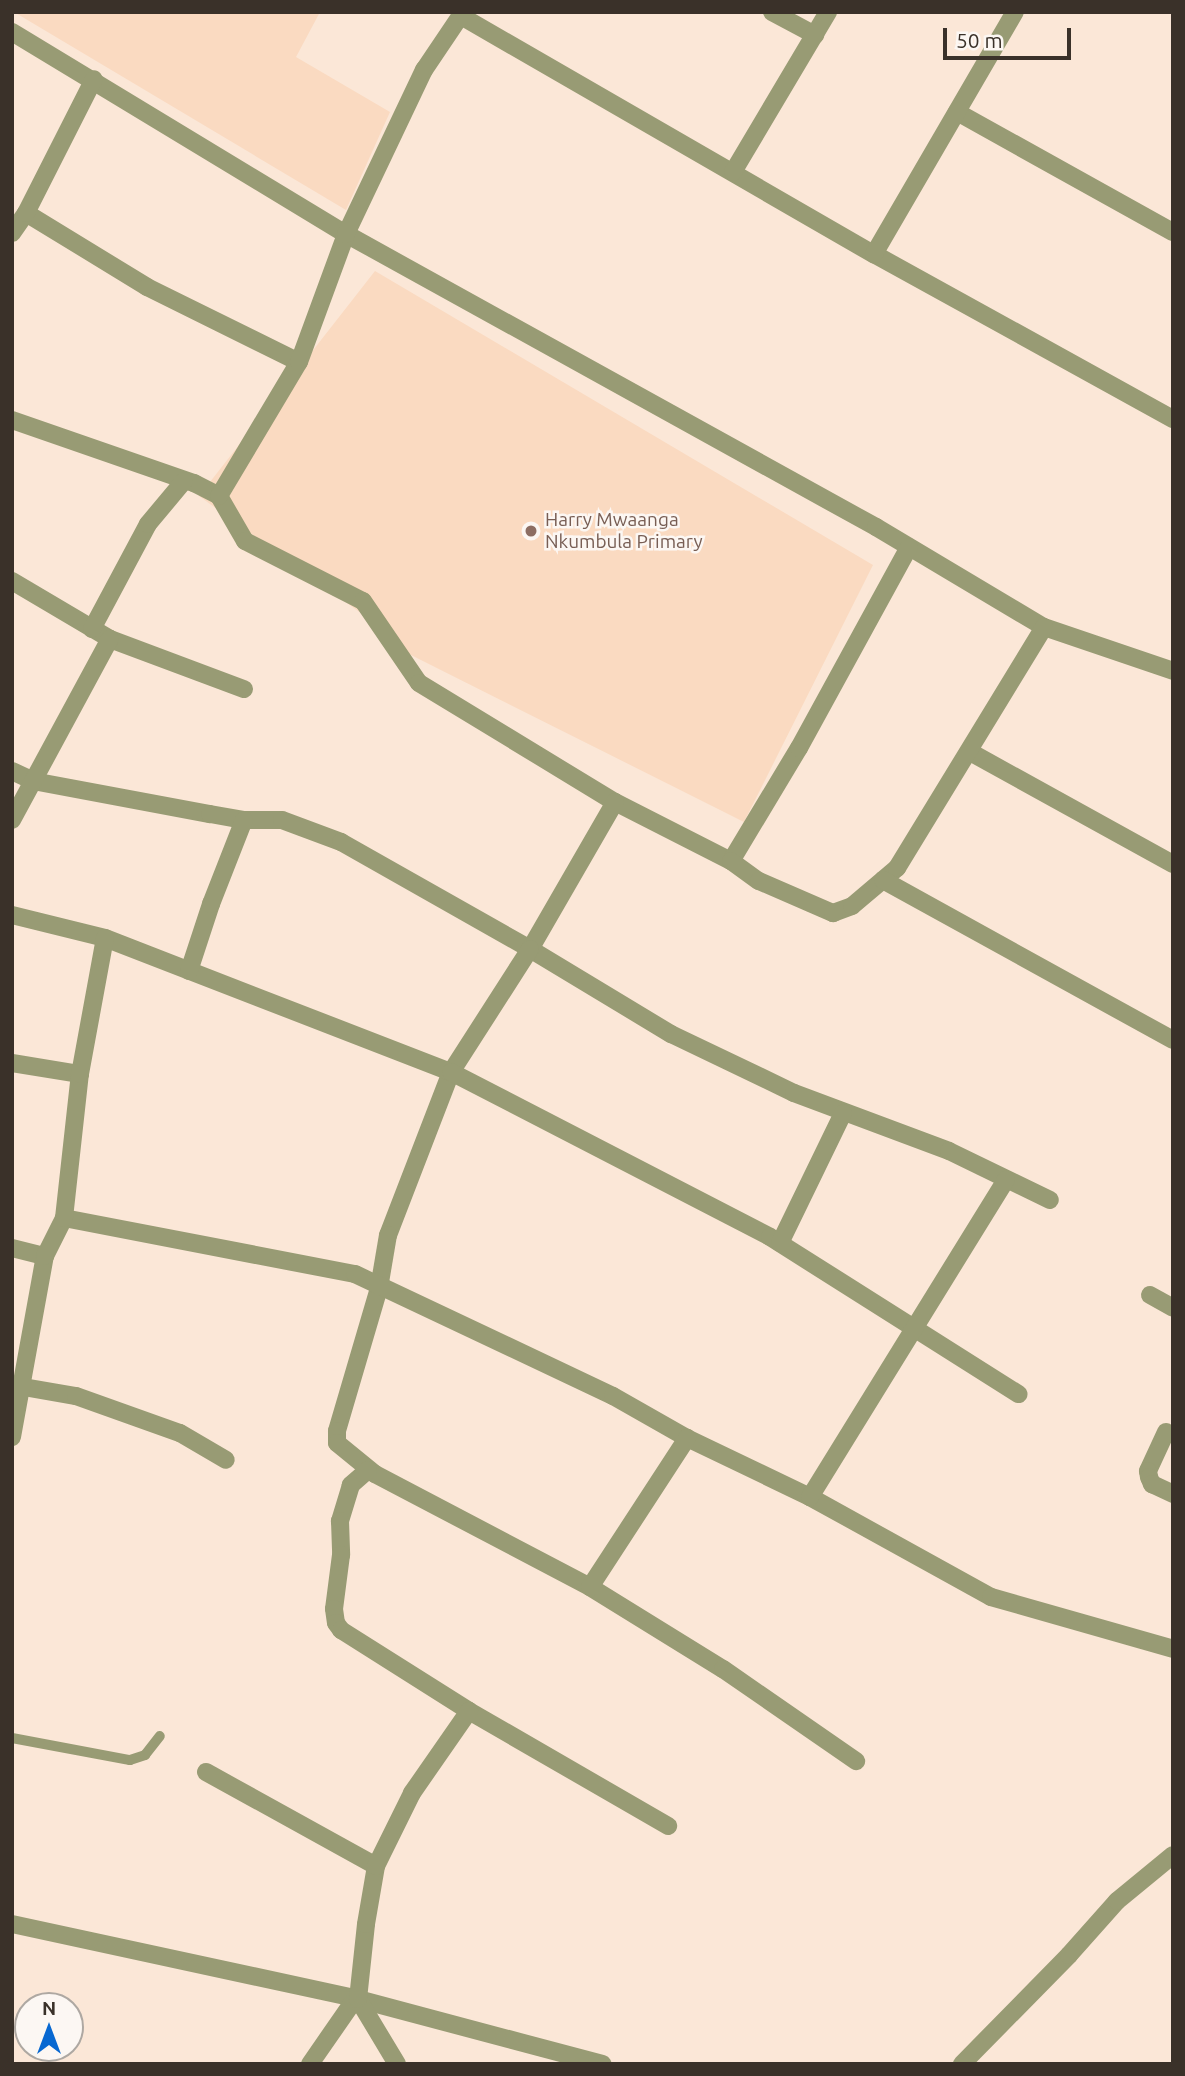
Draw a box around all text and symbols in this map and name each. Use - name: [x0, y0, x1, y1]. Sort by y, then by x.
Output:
- scale bar: [947, 14, 1075, 58]
- text: 50 m: [956, 28, 1003, 52]
- place label: Harry Mwaanga Nkumbula Primary: [545, 509, 703, 553]
- marker: Harry Mwaanga Nkumbula Primary: [523, 523, 539, 539]
- north arrow: [14, 1992, 84, 2062]
- text: N: [42, 1997, 56, 2019]

